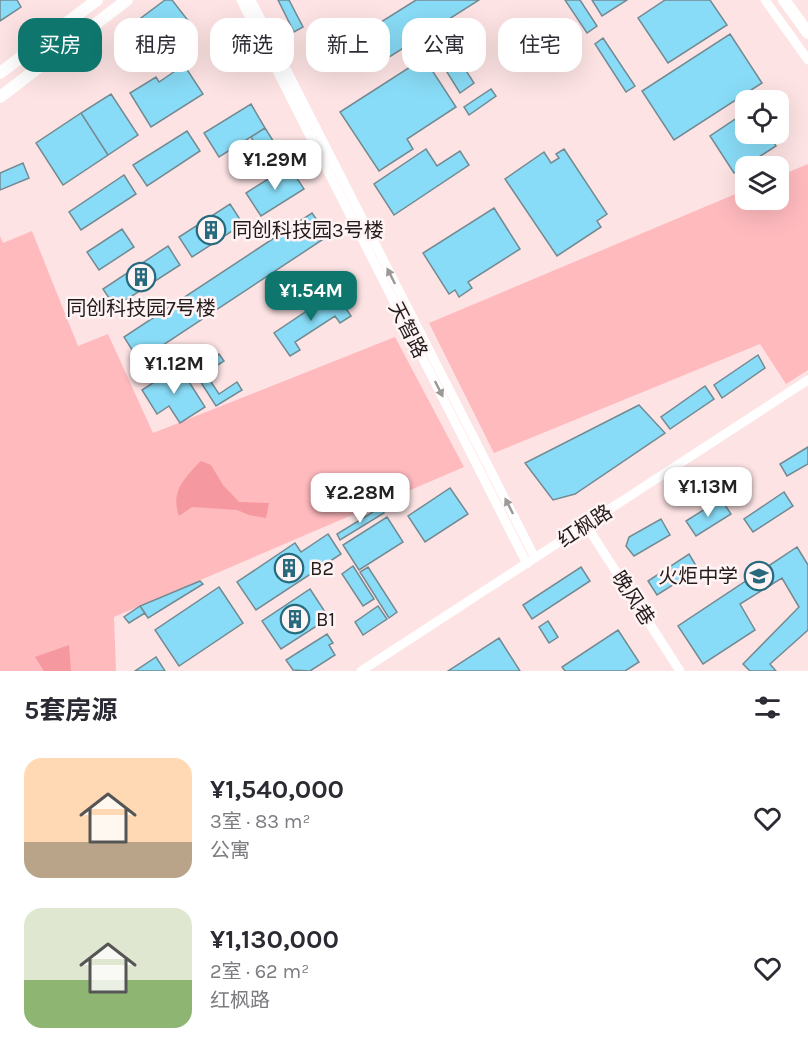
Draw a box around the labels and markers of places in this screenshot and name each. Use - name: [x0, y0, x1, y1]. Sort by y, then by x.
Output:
- pin: ¥1.29M: [226, 140, 324, 191]
- building icon: 同创科技园3号楼: [195, 214, 227, 246]
- place label: 同创科技园3号楼: [232, 219, 384, 242]
- building icon: 同创科技园7号楼: [125, 261, 157, 293]
- pin: ¥1.54M: [262, 271, 360, 322]
- place label: 同创科技园7号楼: [66, 297, 216, 320]
- pin: ¥1.12M: [125, 344, 223, 395]
- pin: ¥1.13M: [659, 467, 757, 518]
- pin: ¥2.28M: [311, 473, 409, 524]
- building icon: B2: [273, 552, 305, 584]
- place label: B2: [310, 557, 334, 580]
- school or university icon: 火炬中学: [743, 560, 775, 592]
- place label: 火炬中学: [658, 565, 738, 588]
- building icon: B1: [279, 603, 311, 635]
- place label: B1: [316, 608, 335, 631]

